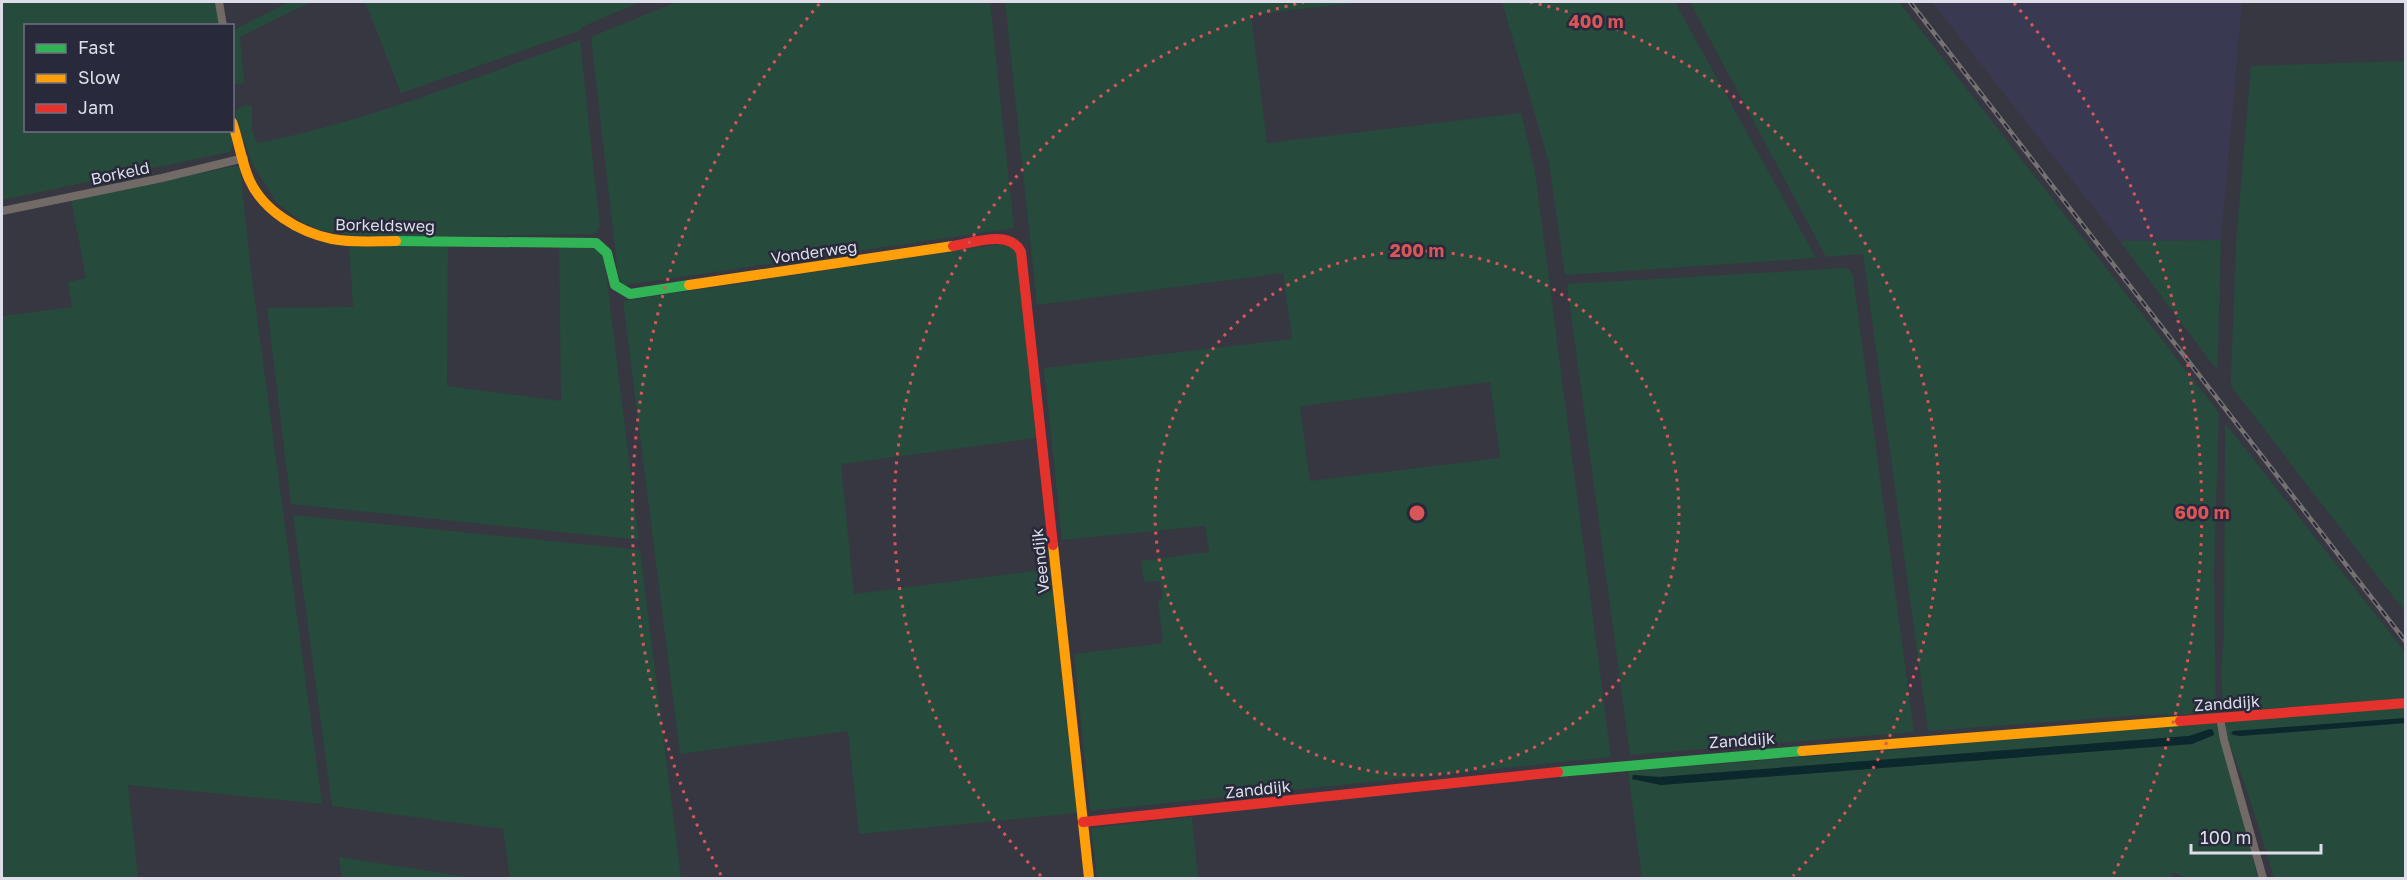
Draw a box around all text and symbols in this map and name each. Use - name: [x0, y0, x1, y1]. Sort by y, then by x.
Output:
- text: 400 m: [1569, 10, 1623, 32]
- legend: [24, 24, 234, 132]
- text: Fast: [78, 36, 115, 58]
- text: Slow: [78, 66, 121, 88]
- text: Jam: [78, 96, 114, 118]
- street label: Borkeld: [89, 157, 151, 189]
- street label: Borkeldsweg: [335, 214, 435, 236]
- street label: Vonderweg: [770, 236, 858, 268]
- text: 200 m: [1390, 239, 1444, 261]
- text: 600 m: [2174, 501, 2230, 523]
- centre of rings: [1407, 503, 1427, 523]
- street label: Veendijk: [1027, 527, 1053, 595]
- street label: Zanddijk: [2193, 691, 2261, 715]
- street label: Zanddijk: [1708, 728, 1776, 752]
- street label: Zanddijk: [1224, 776, 1292, 802]
- scale bar: [2191, 817, 2322, 855]
- text: 100 m: [2200, 826, 2251, 848]

